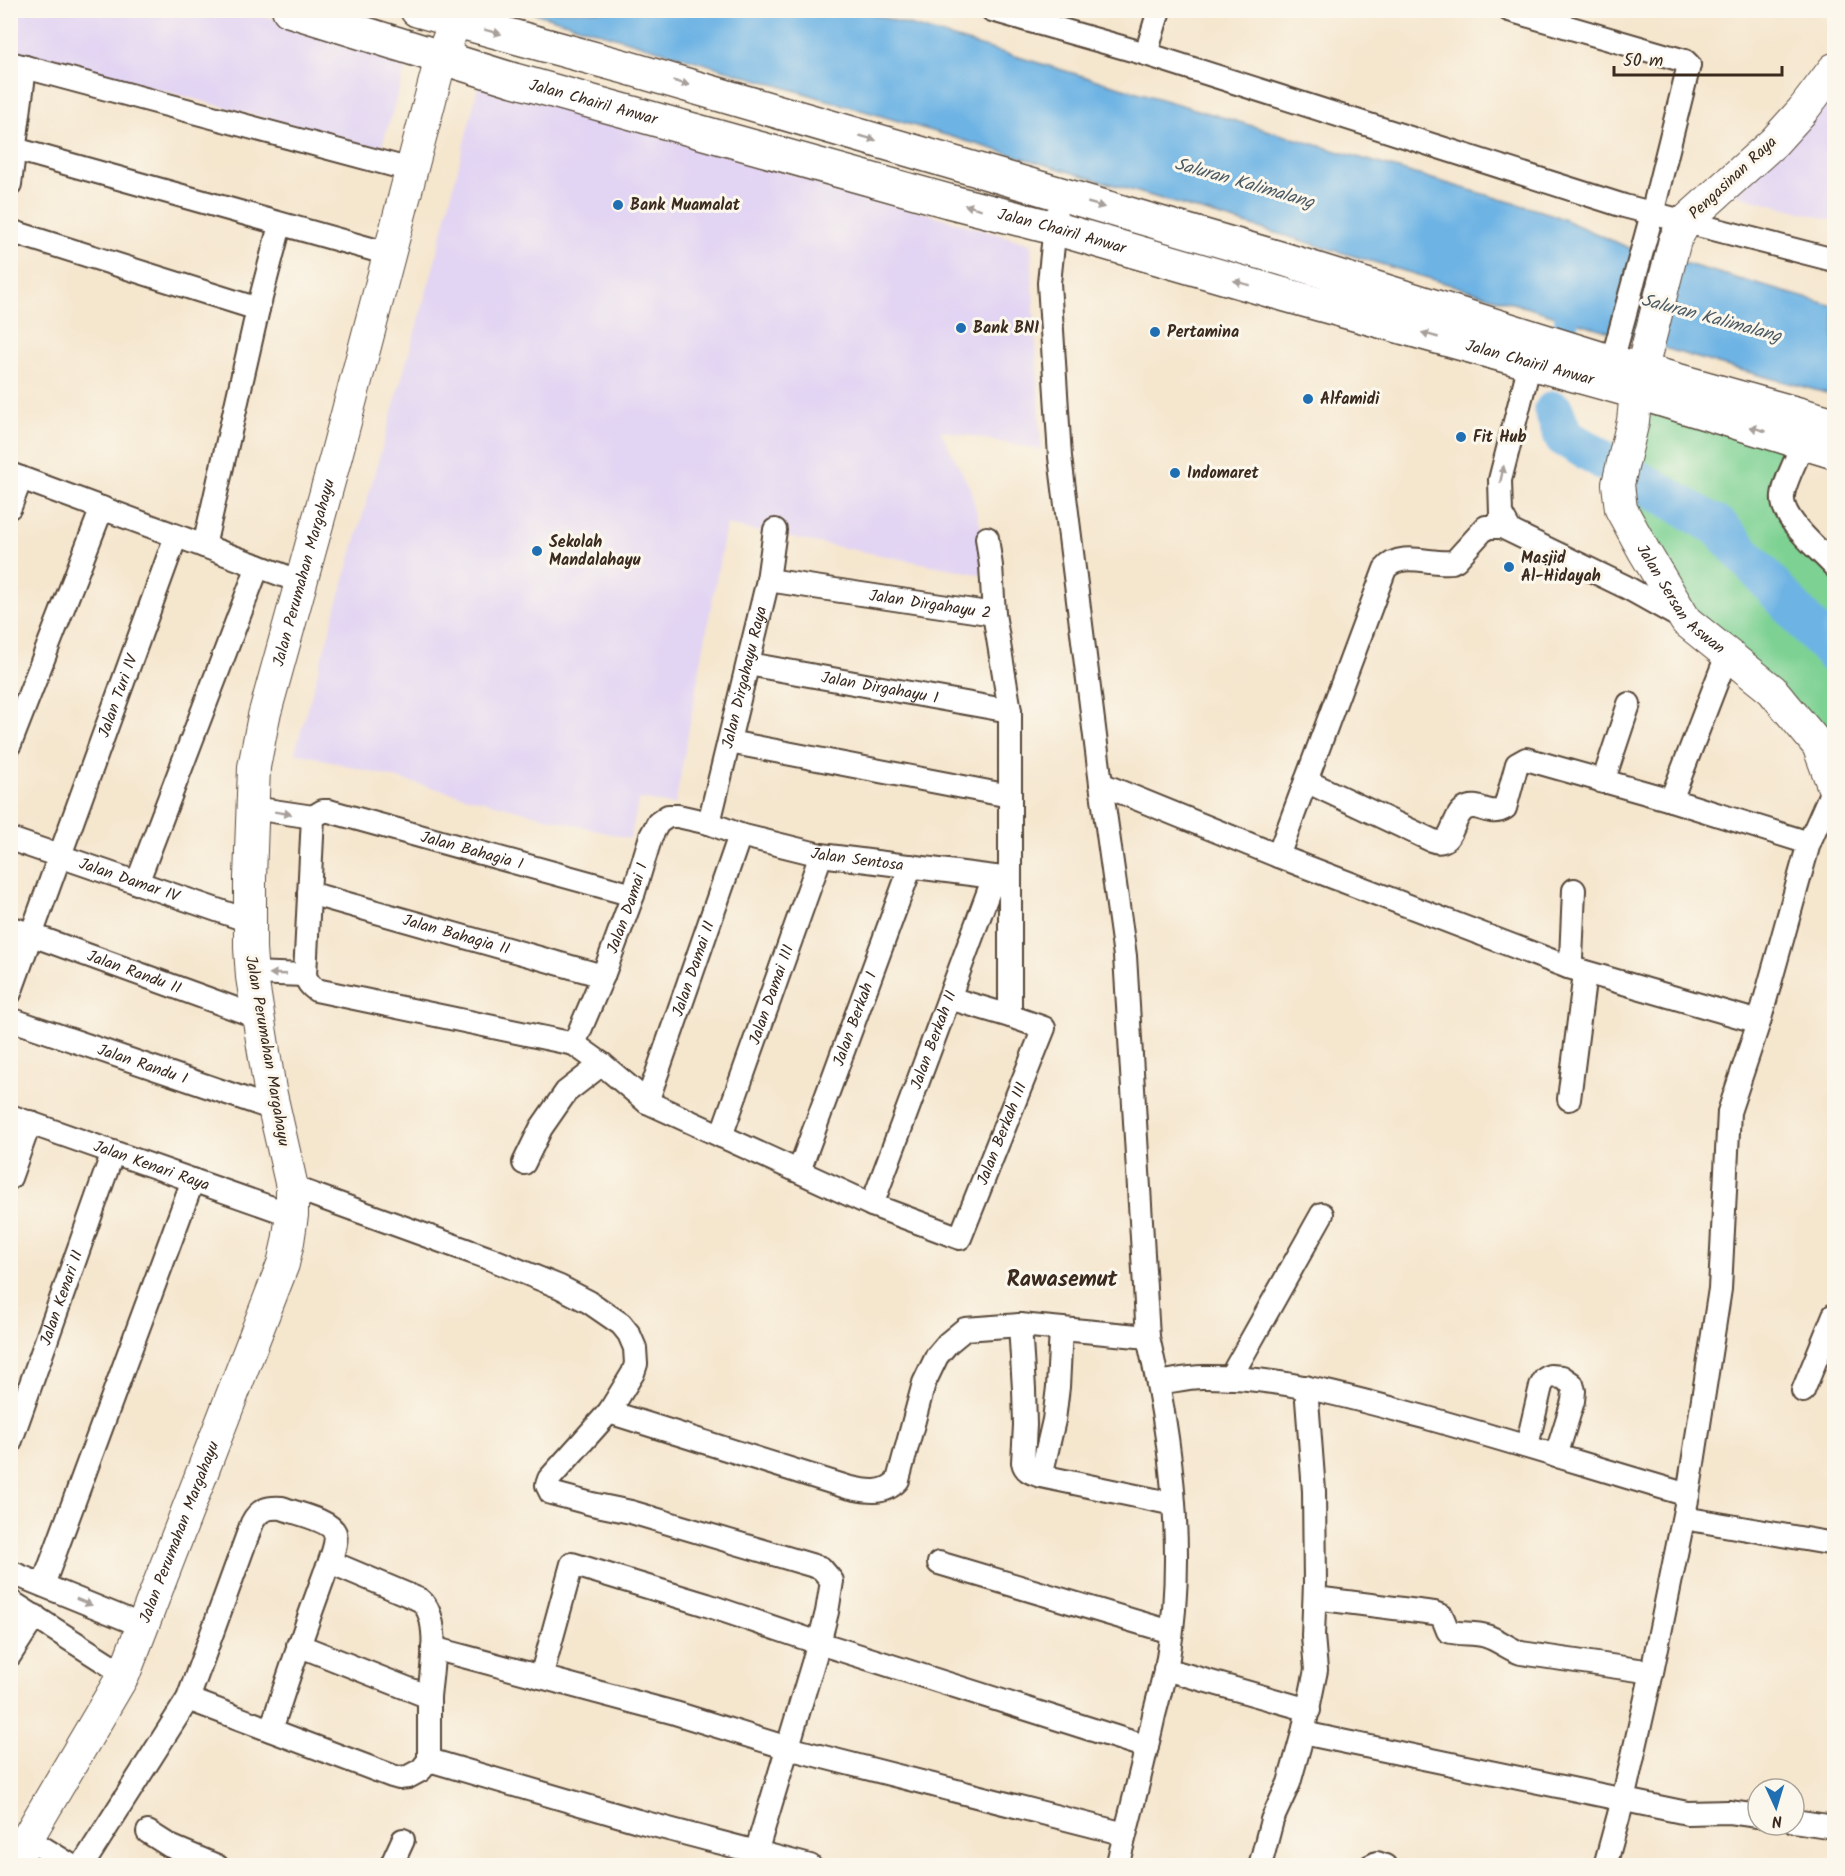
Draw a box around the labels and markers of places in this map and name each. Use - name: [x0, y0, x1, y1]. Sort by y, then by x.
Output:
- place label: Bank Muamalat: [630, 193, 741, 218]
- marker: Bank Muamalat: [611, 198, 625, 212]
- place label: Bank BNI: [973, 316, 1039, 341]
- place label: Pertamina: [1167, 320, 1239, 345]
- marker: Bank BNI: [954, 321, 968, 335]
- marker: Pertamina: [1148, 325, 1162, 339]
- place label: Alfamidi: [1320, 387, 1380, 412]
- marker: Alfamidi: [1301, 392, 1315, 406]
- place label: Fit Hub: [1473, 425, 1526, 450]
- marker: Fit Hub: [1454, 430, 1468, 444]
- place label: Indomaret: [1187, 461, 1260, 486]
- marker: Indomaret: [1168, 466, 1182, 480]
- place label: Sekolah Mandalahayu: [549, 530, 641, 573]
- marker: Sekolah Mandalahayu: [530, 544, 544, 558]
- place label: Masjid Al-Hidayah: [1521, 546, 1601, 589]
- marker: Masjid Al-Hidayah: [1502, 560, 1516, 574]

